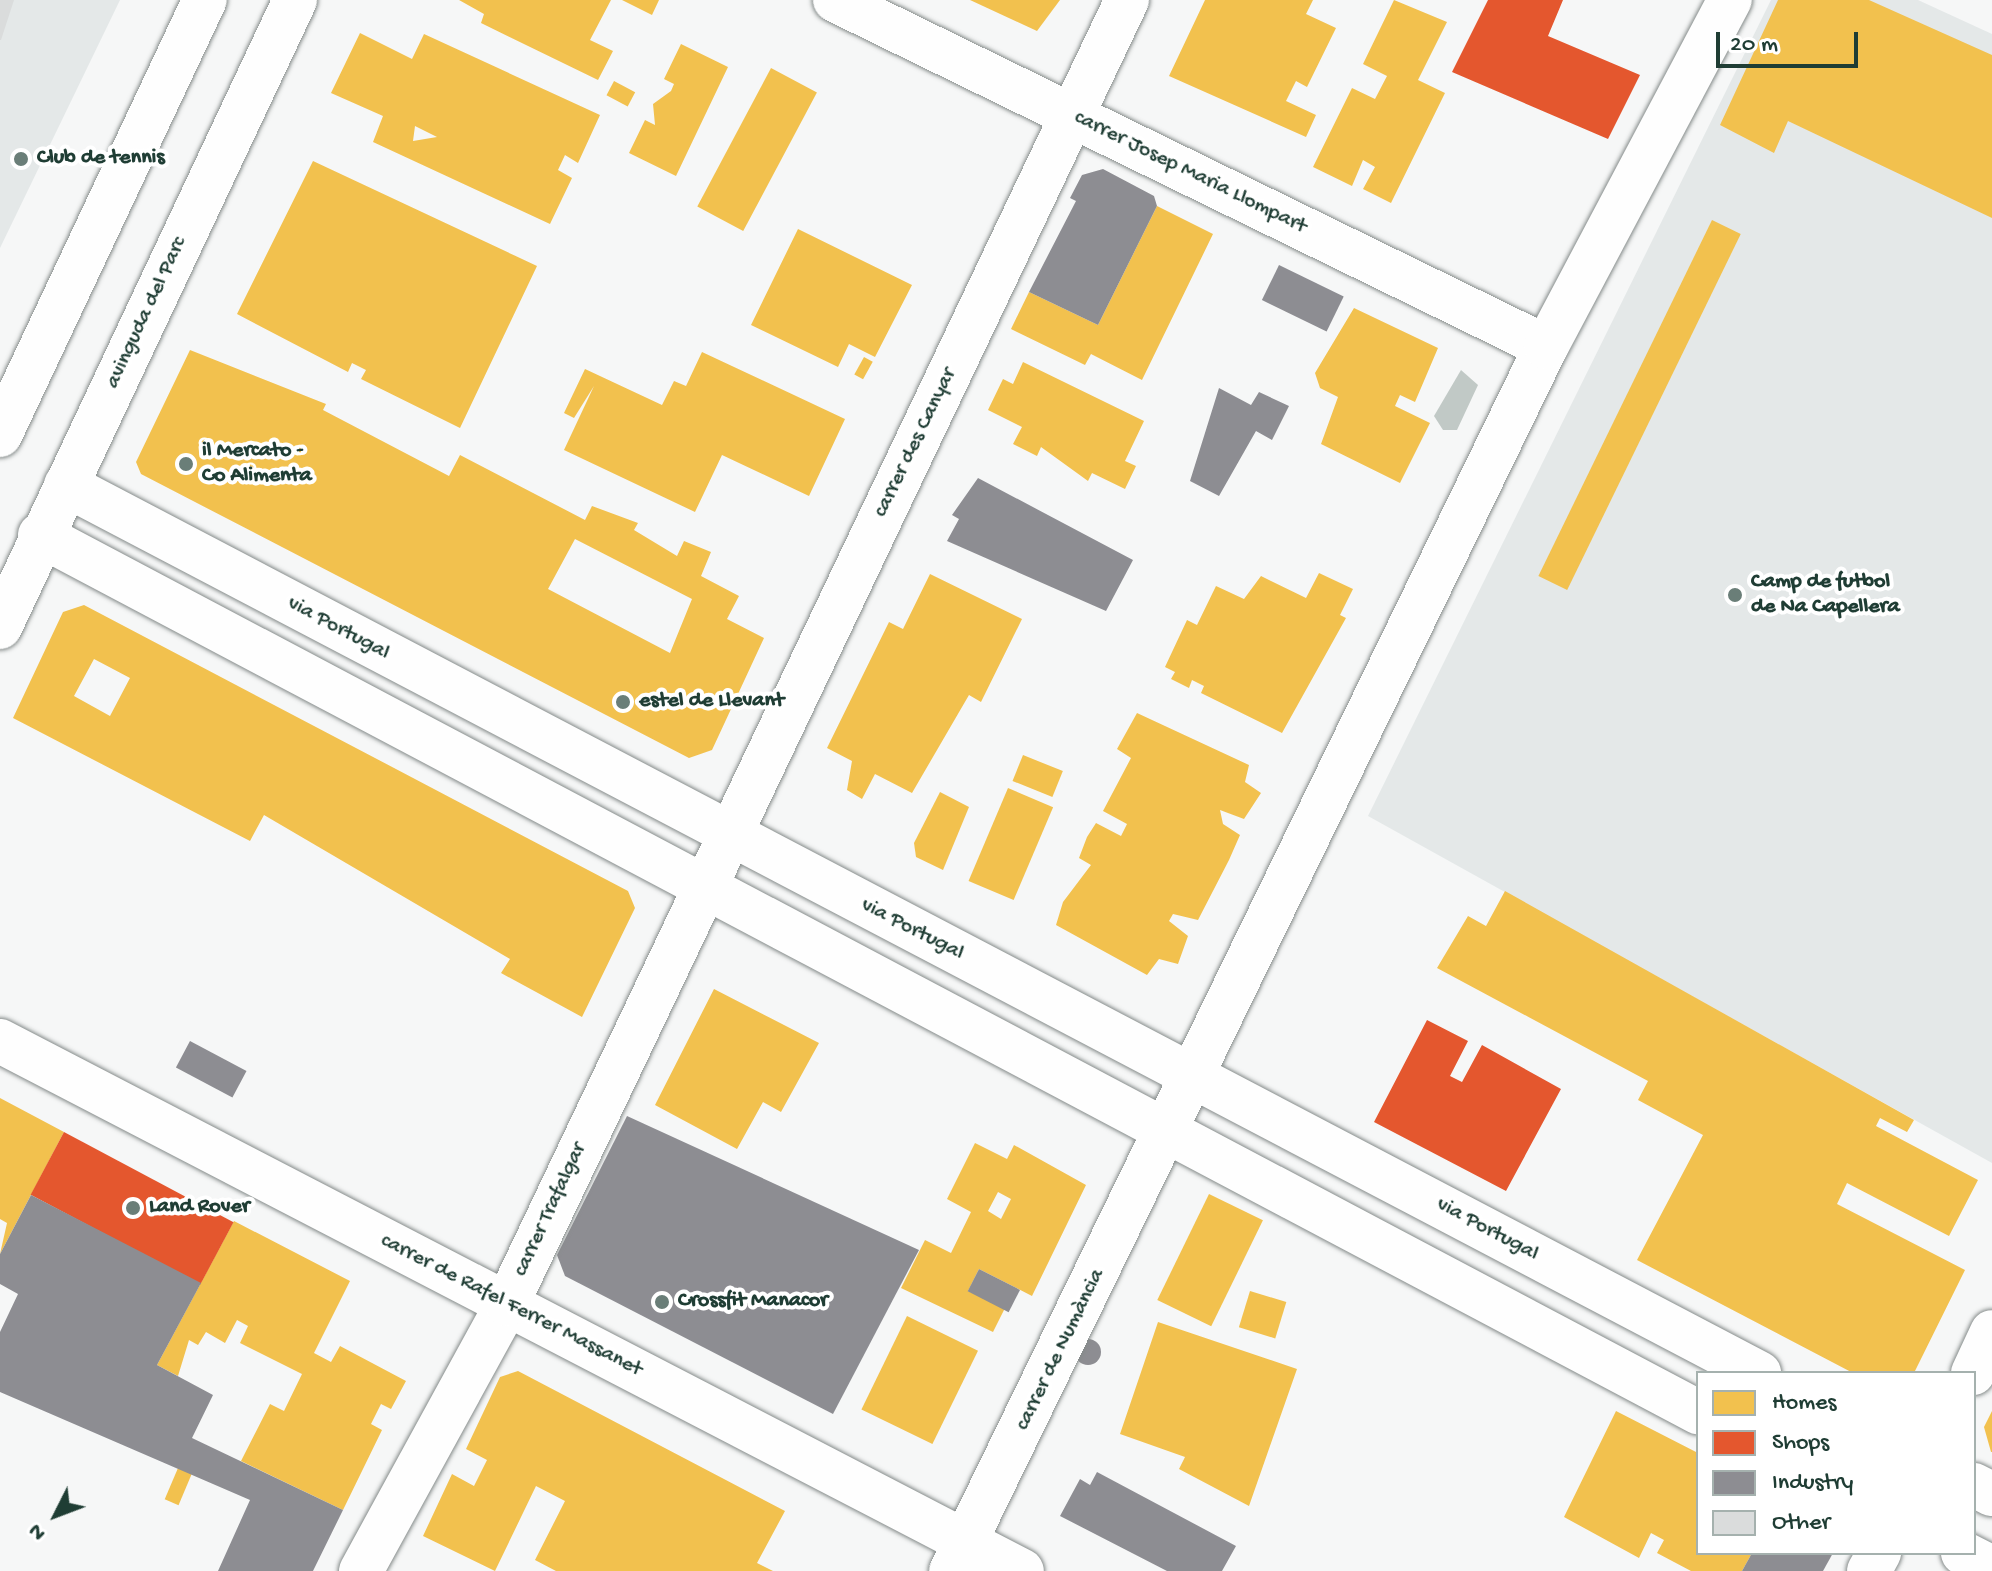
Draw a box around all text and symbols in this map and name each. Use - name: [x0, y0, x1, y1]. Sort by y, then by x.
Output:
- scale bar: [1720, 16, 1862, 66]
- text: 20 m: [1730, 31, 1778, 60]
- street label: carrer Josep Maria Llompart: [1069, 105, 1311, 241]
- place label: Club de tennis: [37, 146, 164, 172]
- marker: Club de tennis: [12, 150, 30, 168]
- street label: avinguda del Parc: [100, 233, 194, 393]
- street label: carrer des Canyar: [868, 364, 964, 522]
- place label: il Mercato - Co Alimenta: [202, 438, 312, 490]
- marker: il Mercato - Co Alimenta: [177, 455, 195, 473]
- place label: Camp de futbol de Na Capellera: [1751, 569, 1900, 620]
- marker: Camp de futbol de Na Capellera: [1726, 586, 1744, 604]
- street label: via Portugal: [282, 591, 394, 667]
- place label: estel de Llevant: [639, 689, 784, 715]
- marker: estel de Llevant: [614, 693, 632, 711]
- street label: via Portugal: [856, 893, 968, 967]
- street label: carrer Trafalgar: [509, 1139, 593, 1281]
- street label: via Portugal: [1431, 1192, 1543, 1268]
- place label: Land Rover: [149, 1195, 250, 1221]
- marker: Land Rover: [124, 1199, 142, 1217]
- street label: carrer de Rafel Ferrer Massanet: [376, 1228, 646, 1384]
- street label: carrer de Numància: [1010, 1265, 1112, 1435]
- place label: Crossfit Manacor: [678, 1289, 828, 1315]
- marker: Crossfit Manacor: [653, 1293, 671, 1311]
- legend: [1696, 1371, 1976, 1555]
- text: Homes: [1772, 1389, 1836, 1418]
- text: Shops: [1772, 1429, 1829, 1458]
- text: Industry: [1772, 1469, 1853, 1498]
- north arrow: [16, 1475, 96, 1555]
- text: Other: [1772, 1509, 1830, 1538]
- text: N: [24, 1517, 53, 1545]

